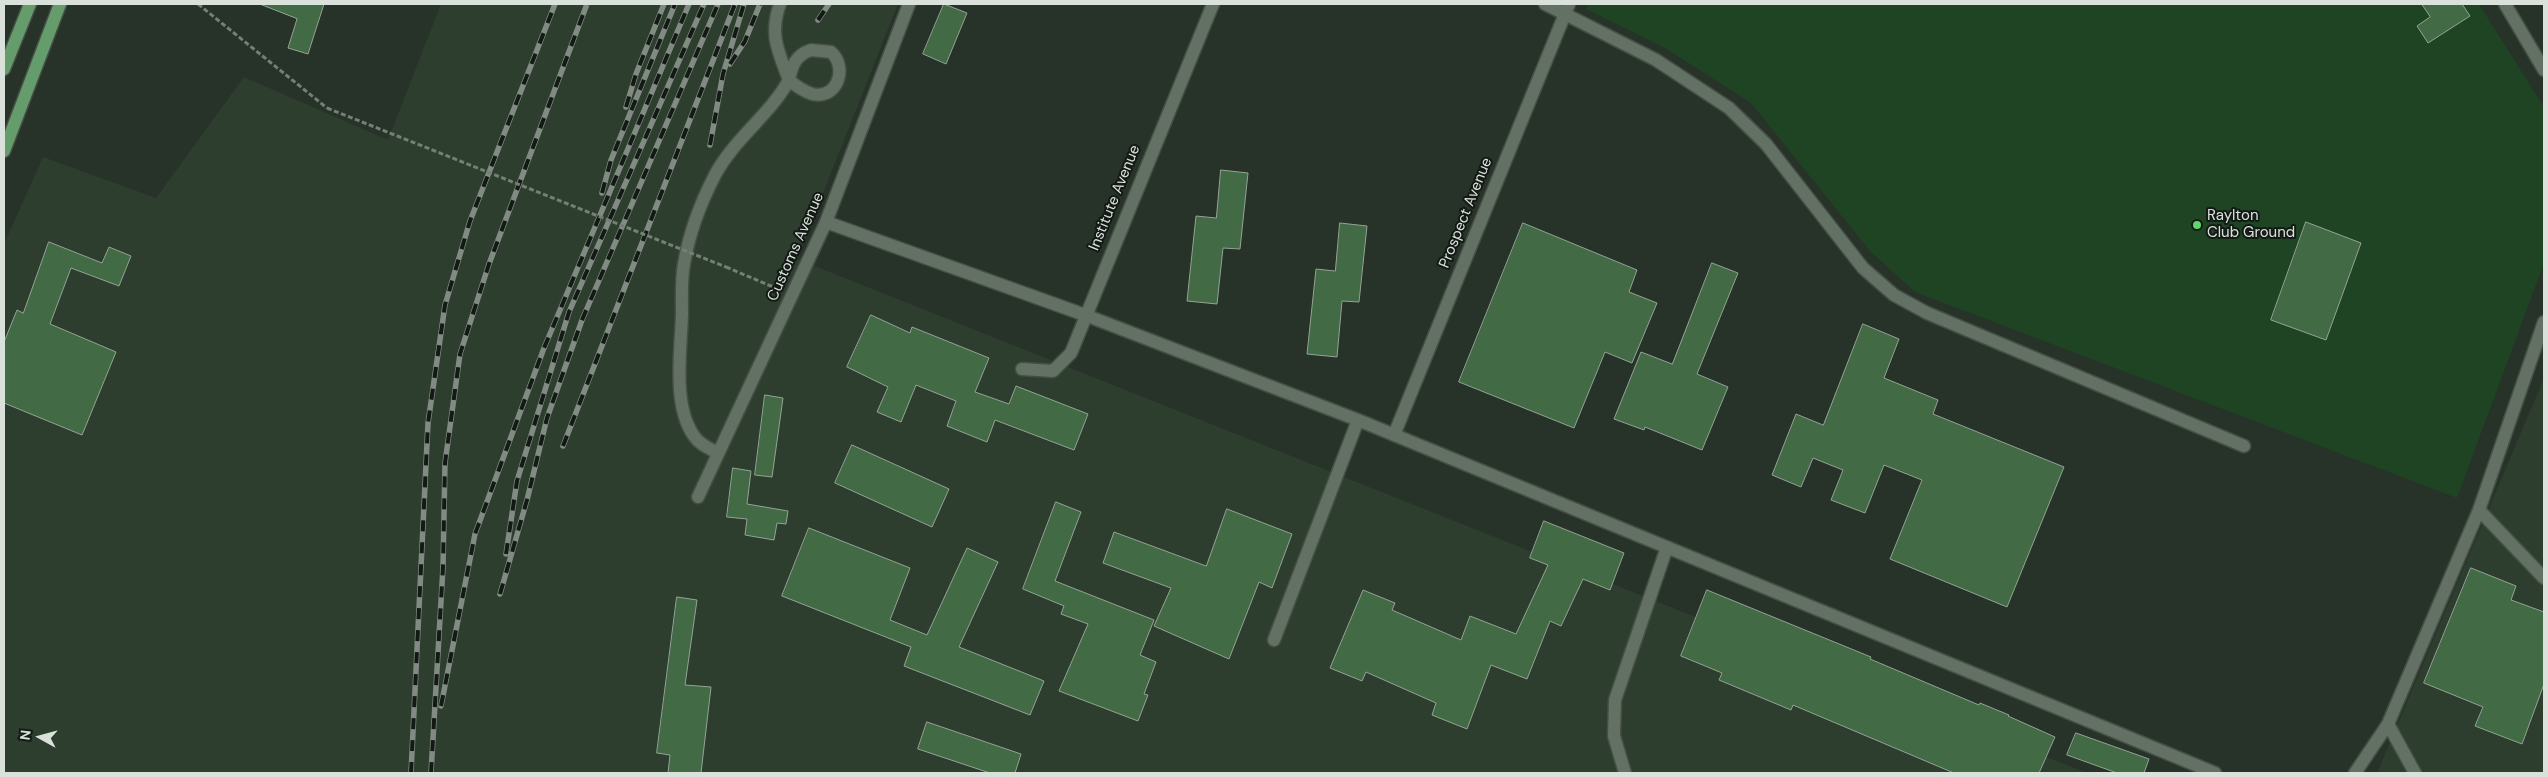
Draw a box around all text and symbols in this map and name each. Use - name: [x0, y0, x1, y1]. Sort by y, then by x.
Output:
- street label: Institute Avenue: [1086, 143, 1144, 253]
- street label: Prospect Avenue: [1436, 155, 1496, 271]
- street label: Customs Avenue: [764, 190, 828, 304]
- place label: Raylton Club Ground: [2207, 207, 2295, 242]
- marker: Raylton Club Ground: [2191, 219, 2203, 231]
- north arrow: [15, 712, 65, 762]
- text: N: [16, 729, 35, 741]

